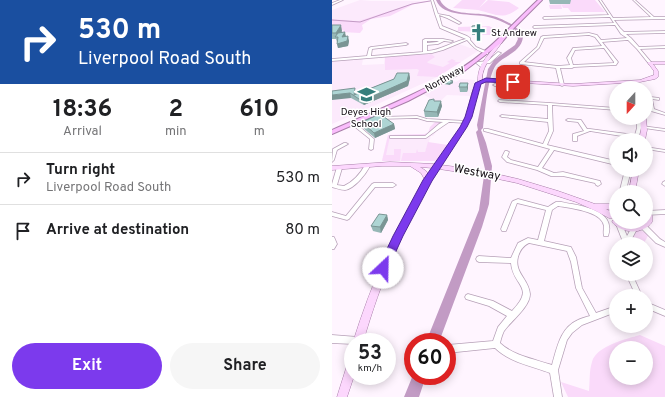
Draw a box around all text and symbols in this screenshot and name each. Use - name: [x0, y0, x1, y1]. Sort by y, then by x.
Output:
- text: 530 m: [78, 13, 161, 49]
- icon: right: [12, 16, 64, 68]
- church icon: St Andrew: [468, 23, 488, 43]
- place label: St Andrew: [491, 27, 537, 40]
- text: Liverpool Road South: [78, 48, 251, 71]
- street label: Northway: [423, 63, 467, 95]
- pin: [496, 65, 530, 99]
- icon: arrive: [502, 71, 524, 93]
- north arrow: [609, 81, 653, 125]
- map controls: [609, 81, 653, 385]
- school or university icon: Deyes High School: [356, 85, 376, 105]
- text: 18:36: [53, 95, 112, 125]
- text: 2: [168, 95, 183, 125]
- text: 610: [239, 95, 279, 125]
- place label: Deyes High School: [341, 106, 391, 131]
- text: Arrival: [63, 124, 102, 140]
- text: min: [165, 124, 187, 140]
- text: m: [254, 124, 265, 140]
- button: sound: [609, 133, 653, 177]
- text: Turn right: [46, 161, 115, 180]
- street label: Westway: [452, 161, 502, 185]
- icon: right: [12, 168, 34, 190]
- text: 530 m: [276, 169, 320, 188]
- text: Liverpool Road South: [46, 180, 171, 196]
- button: search: [609, 185, 653, 229]
- icon: arrive: [12, 220, 34, 242]
- text: Arrive at destination: [46, 221, 189, 240]
- text: 80 m: [285, 221, 320, 240]
- button: layers: [609, 237, 653, 281]
- position arrow: [362, 247, 404, 289]
- button: +: [609, 289, 653, 333]
- speed limit sign: 60: [404, 333, 456, 385]
- text: 53: [358, 341, 382, 367]
- button: −: [609, 341, 653, 385]
- button: Exit: [12, 343, 162, 389]
- button: Share: [170, 343, 320, 389]
- text: km/h: [358, 362, 382, 375]

